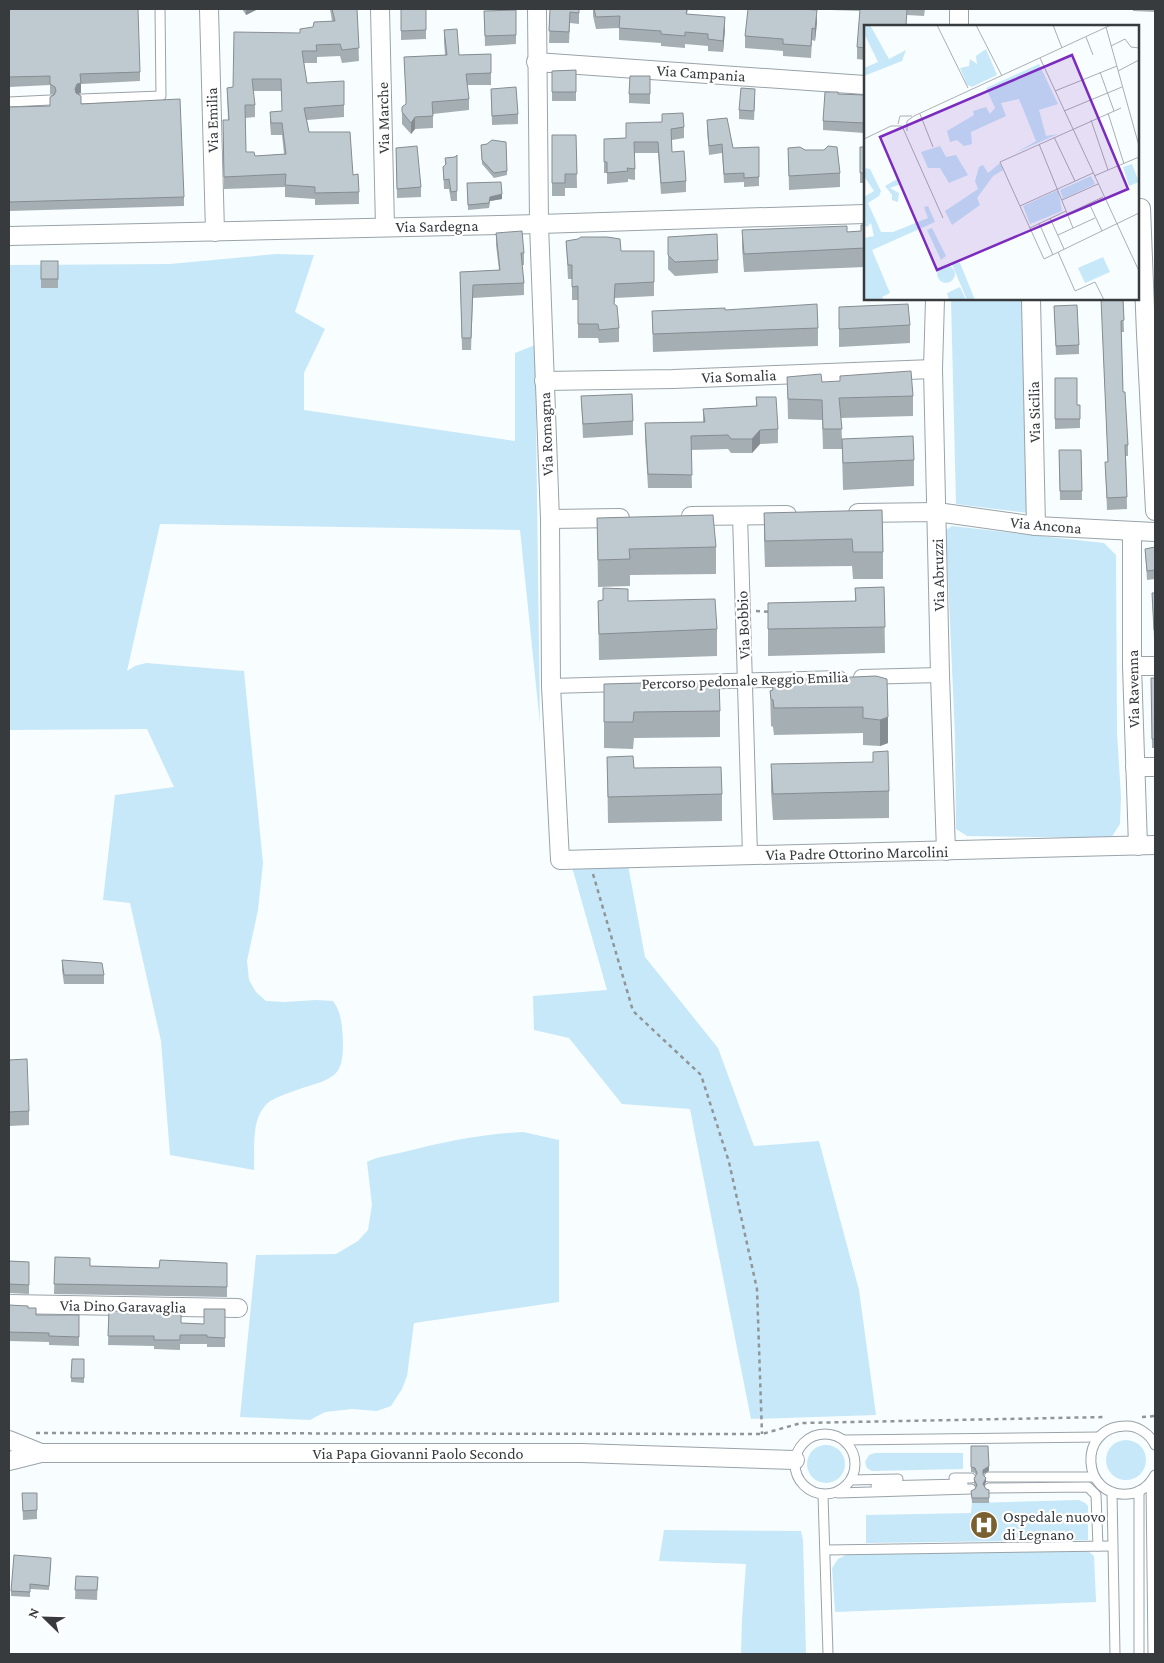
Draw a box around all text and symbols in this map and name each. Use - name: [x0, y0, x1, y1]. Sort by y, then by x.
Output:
- inset map: [864, 25, 1139, 300]
- street label: Via Campania: [656, 61, 747, 86]
- street label: Via Marche: [374, 82, 392, 154]
- street label: Via Emilia: [203, 87, 221, 153]
- street label: Via Sardegna: [395, 217, 479, 236]
- street label: Via Somalia: [701, 366, 777, 386]
- street label: Via Sicilia: [1025, 380, 1043, 443]
- street label: Via Romagna: [536, 391, 557, 476]
- street label: Via Ancona: [1010, 513, 1083, 537]
- street label: Via Abruzzi: [929, 539, 947, 611]
- street label: Via Bobbio: [733, 590, 753, 660]
- street label: Via Ravenna: [1124, 649, 1142, 728]
- street label: Percorso pedonale Reggio Emilia: [641, 668, 849, 693]
- street label: Via Padre Ottorino Marcolini: [766, 843, 948, 863]
- street label: Via Dino Garavaglia: [60, 1296, 187, 1317]
- street label: Via Papa Giovanni Paolo Secondo: [313, 1445, 524, 1463]
- place label: Ospedale nuovo di Legnano: [1003, 1508, 1106, 1544]
- hospital icon: Ospedale nuovo di Legnano: [969, 1510, 999, 1540]
- north arrow: [20, 1593, 70, 1643]
- text: N: [24, 1605, 42, 1620]

